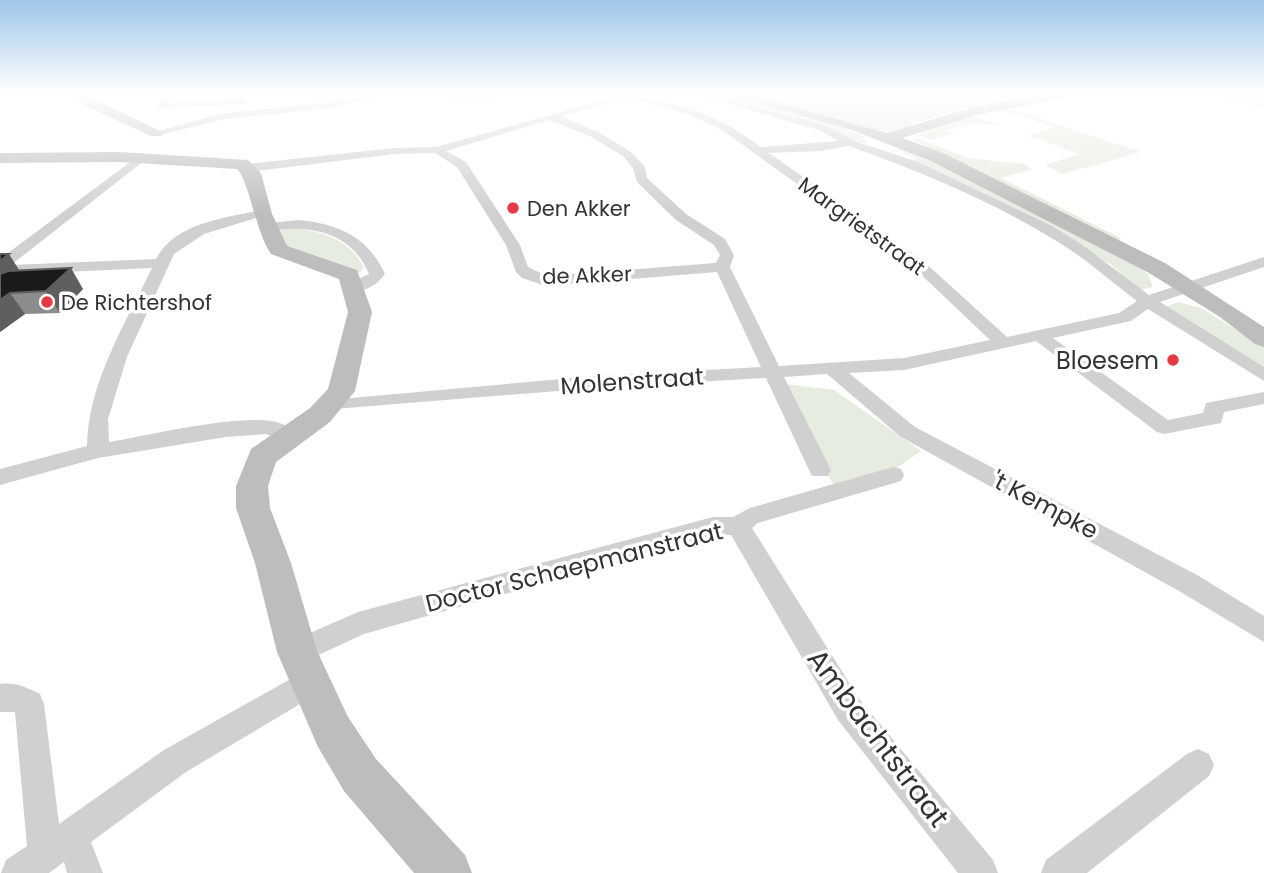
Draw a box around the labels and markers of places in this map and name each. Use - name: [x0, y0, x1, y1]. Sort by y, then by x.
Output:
- place label: Den Akker: [527, 194, 631, 223]
- marker: Den Akker: [505, 200, 521, 216]
- place label: De Richtershof: [61, 288, 212, 317]
- marker: De Richtershof: [39, 294, 55, 310]
- place label: Bloesem: [1056, 344, 1159, 377]
- marker: Bloesem: [1165, 352, 1181, 368]

